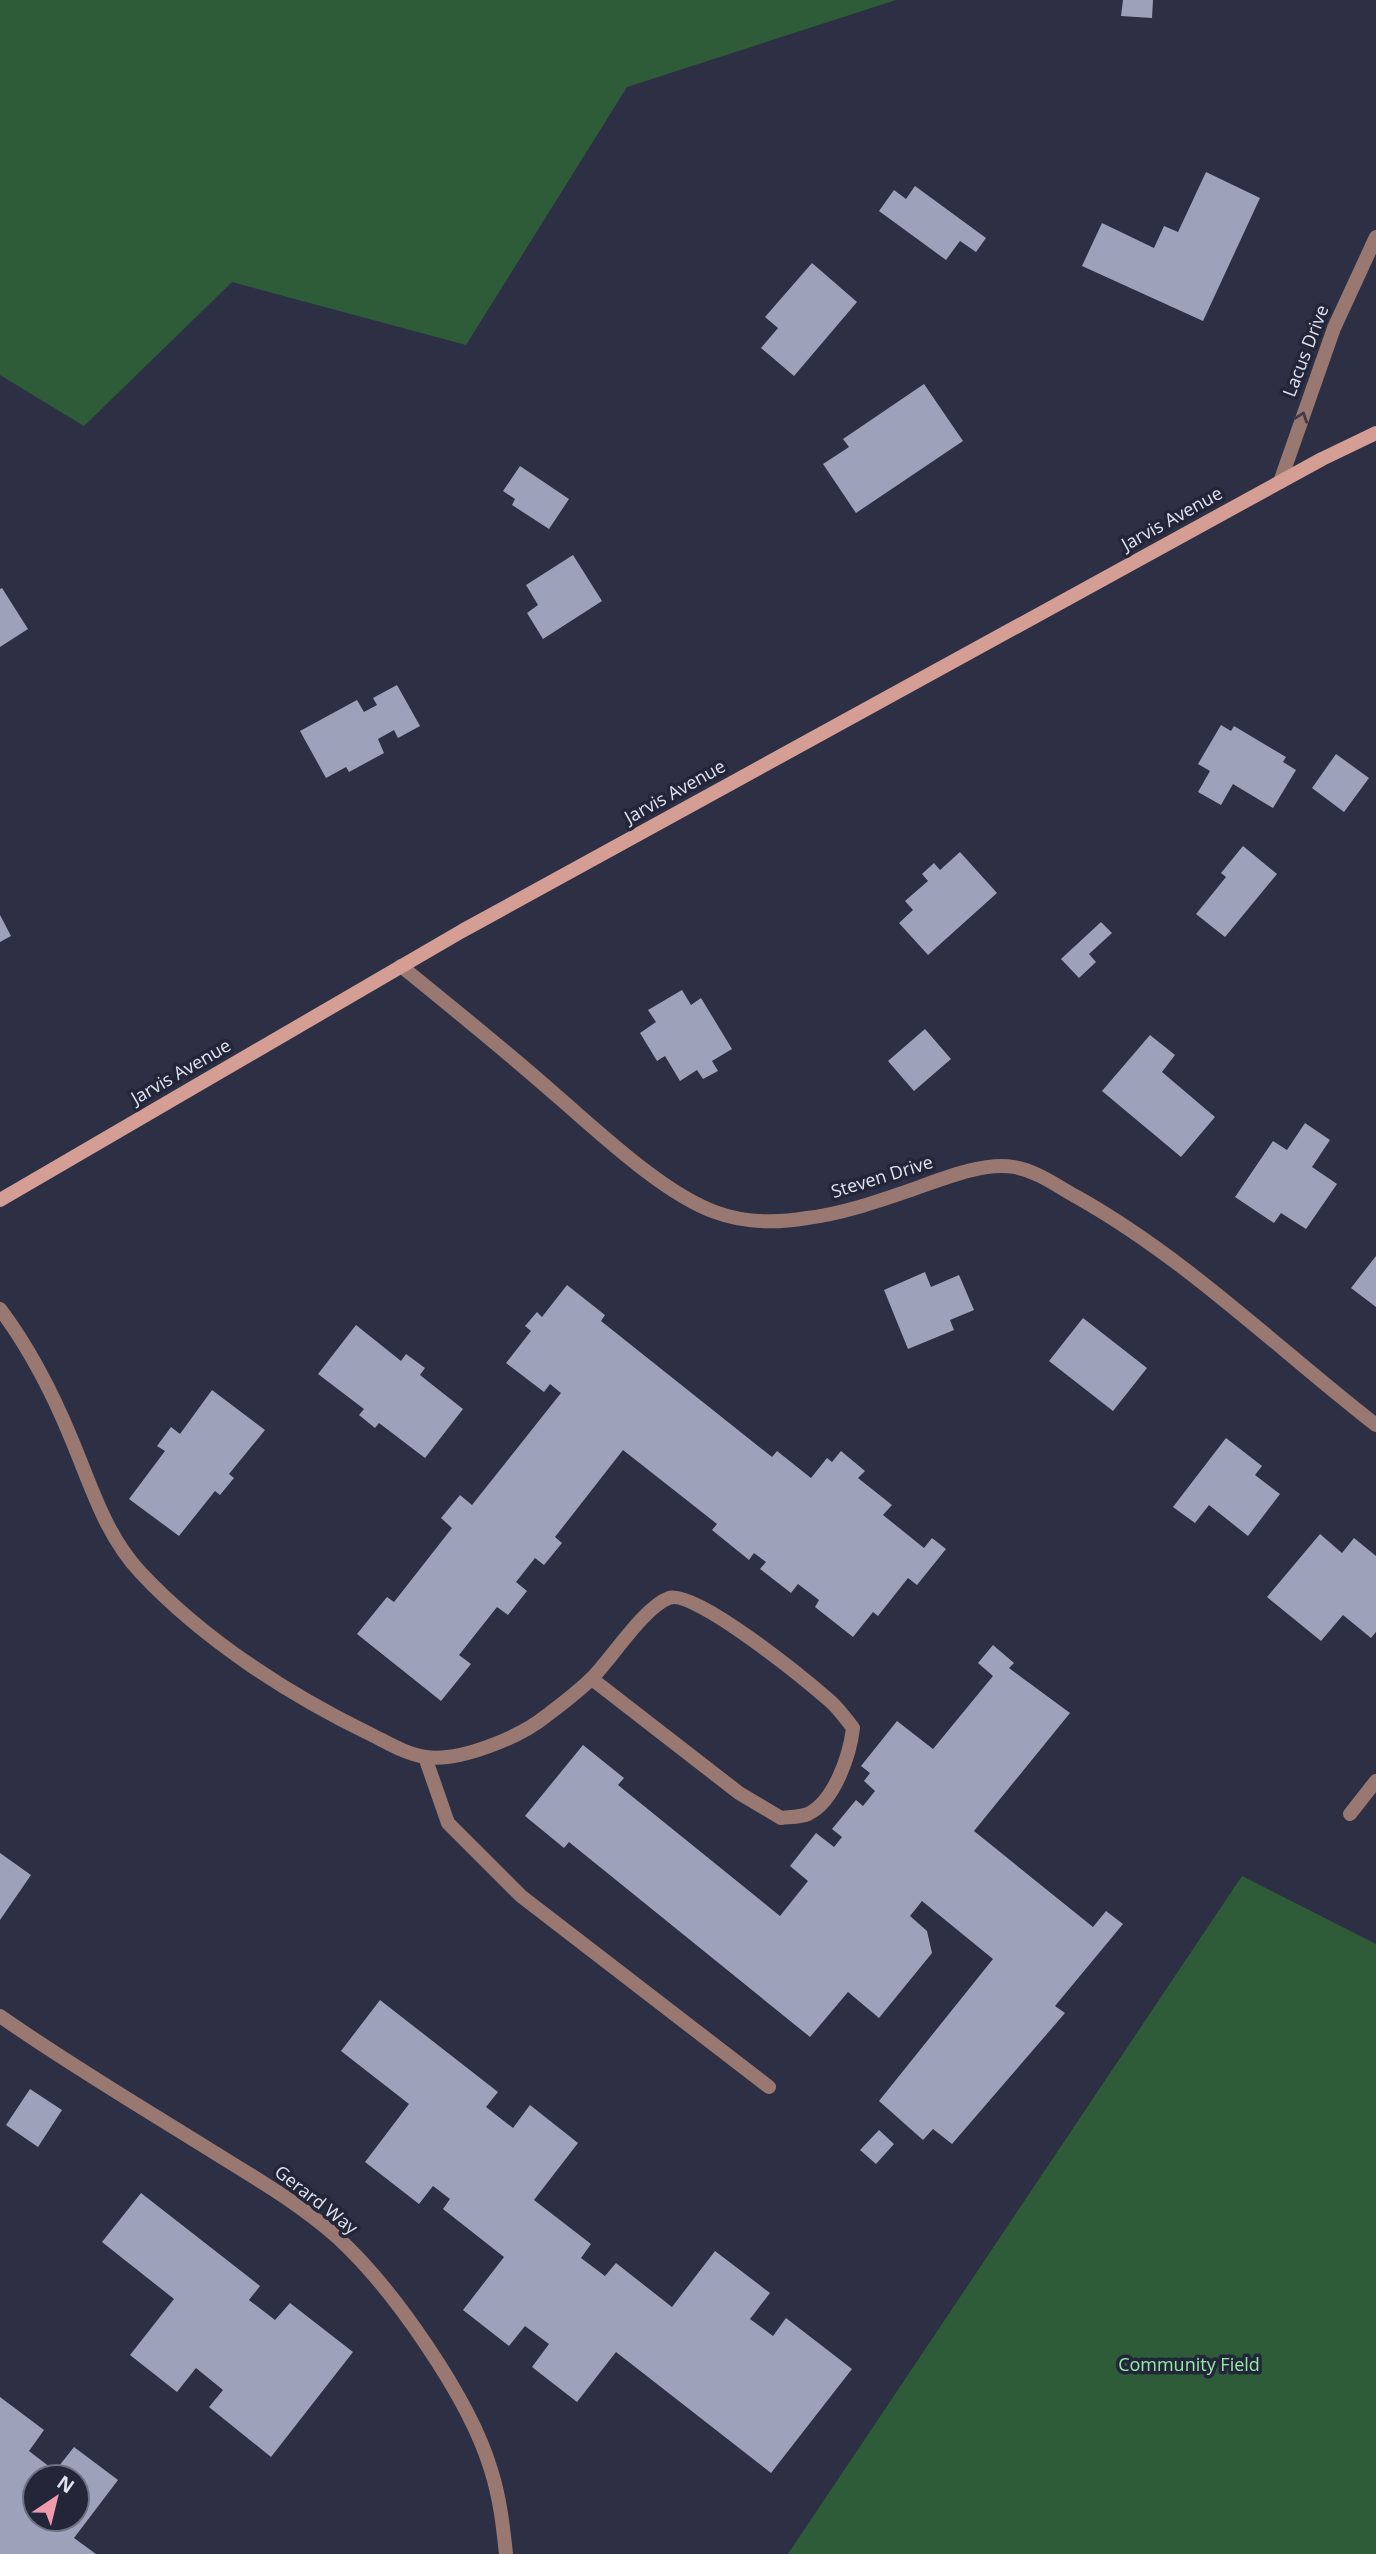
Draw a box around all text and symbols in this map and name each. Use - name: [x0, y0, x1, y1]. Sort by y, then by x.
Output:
- street label: Lacus Drive: [1277, 301, 1334, 400]
- one-way arrow: [1294, 411, 1308, 424]
- street label: Jarvis Avenue: [1115, 481, 1226, 557]
- street label: Jarvis Avenue: [618, 754, 729, 830]
- street label: Jarvis Avenue: [124, 1033, 235, 1110]
- street label: Steven Drive: [828, 1149, 936, 1203]
- street label: Gerard Way: [270, 2159, 364, 2240]
- park label: Community Field: [1118, 2352, 1260, 2376]
- north arrow: [21, 2463, 91, 2533]
- text: N: [52, 2469, 80, 2499]

